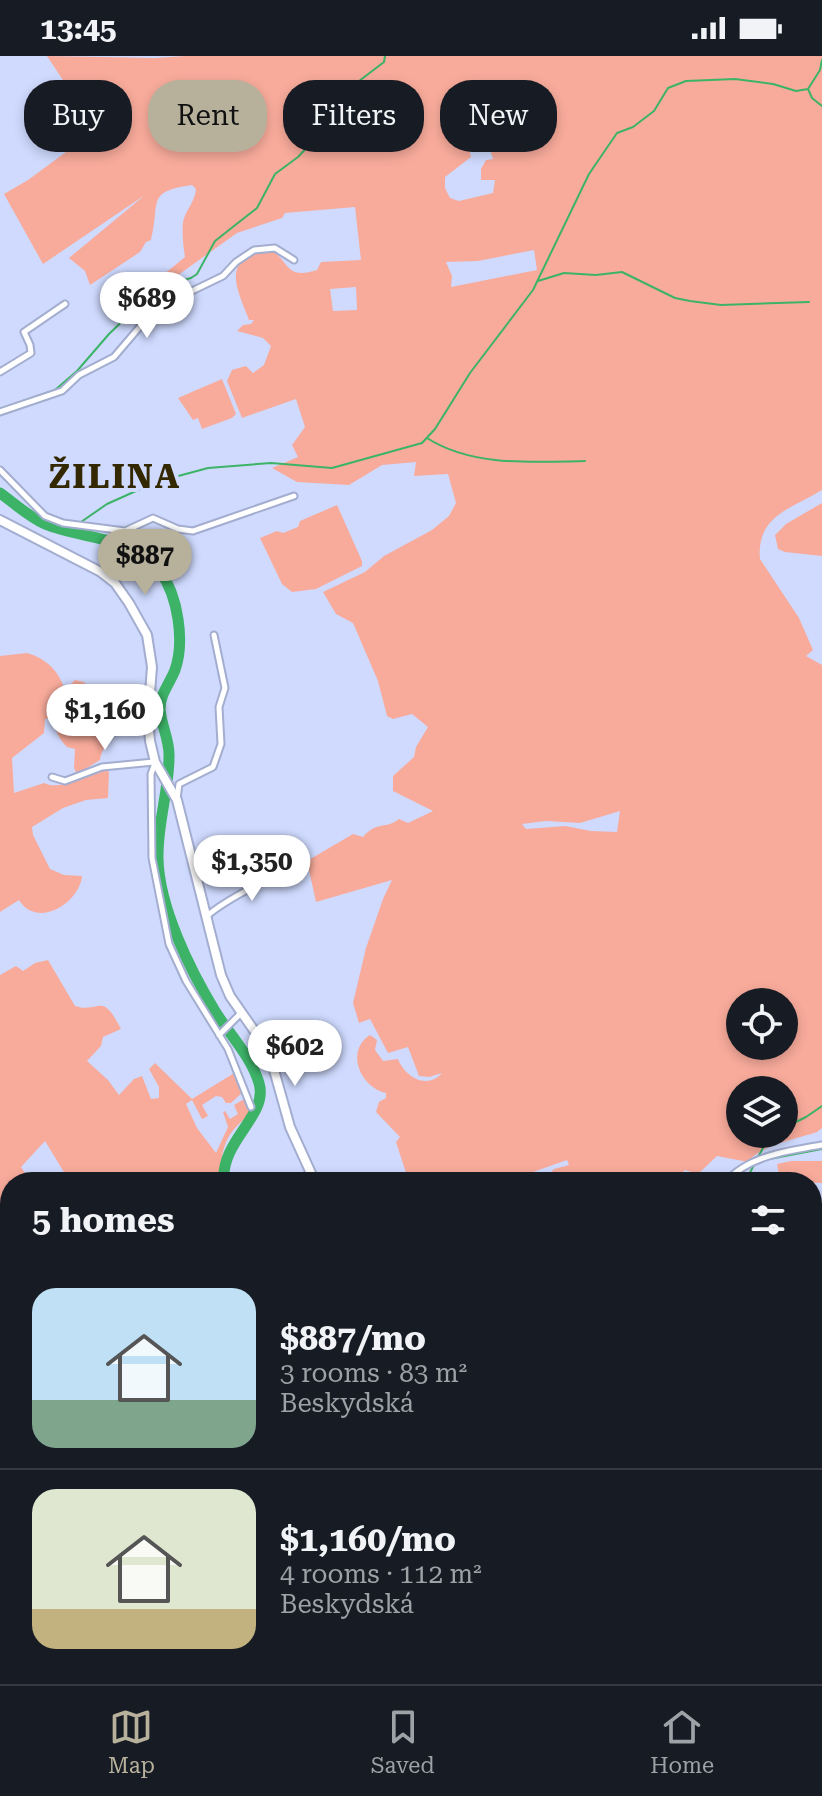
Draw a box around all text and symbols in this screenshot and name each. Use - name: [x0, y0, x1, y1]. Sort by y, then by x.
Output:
- text: 13:45: [40, 11, 117, 46]
- chip: Buy: [24, 80, 132, 152]
- chip: Rent: [148, 80, 267, 152]
- chip: Filters: [283, 80, 424, 152]
- chip: New: [440, 80, 557, 152]
- pin: $689: [100, 272, 194, 340]
- text: $689: [118, 283, 176, 313]
- district label: ŽILINA: [49, 456, 181, 496]
- pin: $887: [98, 529, 192, 597]
- text: $887: [116, 540, 174, 570]
- pin: $1,160: [40, 684, 170, 752]
- text: $1,160: [64, 695, 146, 725]
- pin: $1,350: [187, 835, 317, 903]
- text: $1,350: [211, 846, 293, 876]
- map controls: [726, 988, 798, 1148]
- button: locate: [726, 988, 798, 1060]
- pin: $602: [248, 1020, 342, 1088]
- text: $602: [266, 1031, 324, 1061]
- button: layers: [726, 1076, 798, 1148]
- icon: filters: [746, 1198, 790, 1242]
- text: 5 homes: [32, 1200, 175, 1240]
- text: $887/mo: [280, 1318, 426, 1358]
- icon: home: [96, 1320, 192, 1416]
- text: 3 rooms · 83 m²: [280, 1358, 467, 1388]
- text: Beskydská: [280, 1388, 414, 1418]
- text: $1,160/mo: [280, 1519, 456, 1559]
- icon: home: [96, 1521, 192, 1617]
- text: 4 rooms · 112 m²: [280, 1559, 482, 1589]
- text: Beskydská: [280, 1589, 414, 1619]
- tab: Map: [108, 1705, 155, 1778]
- tab: Saved: [371, 1705, 435, 1778]
- tab: Home: [650, 1705, 714, 1778]

